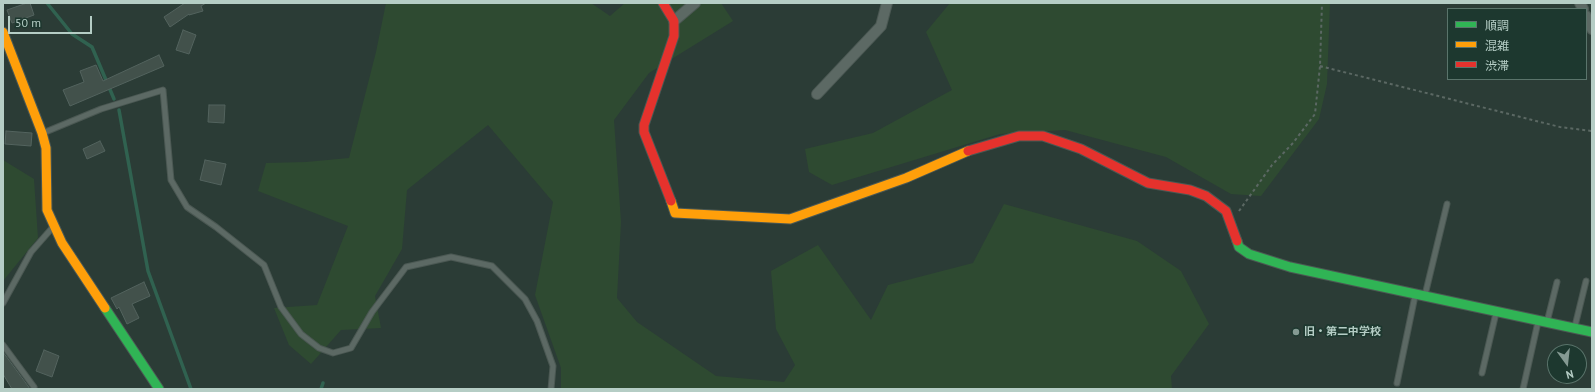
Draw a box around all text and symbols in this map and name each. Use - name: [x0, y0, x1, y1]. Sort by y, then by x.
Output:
- scale bar: [10, 8, 94, 34]
- legend: [1447, 8, 1587, 80]
- text: 50 m: [15, 15, 41, 30]
- text: 順調: [1485, 18, 1509, 33]
- text: 混雑: [1485, 38, 1509, 53]
- text: 渋滞: [1485, 58, 1509, 73]
- place label: 旧・第二中学校: [1304, 325, 1381, 339]
- marker: 旧・第二中学校: [1291, 327, 1301, 337]
- north arrow: [1547, 344, 1587, 384]
- text: N: [1565, 367, 1575, 382]

